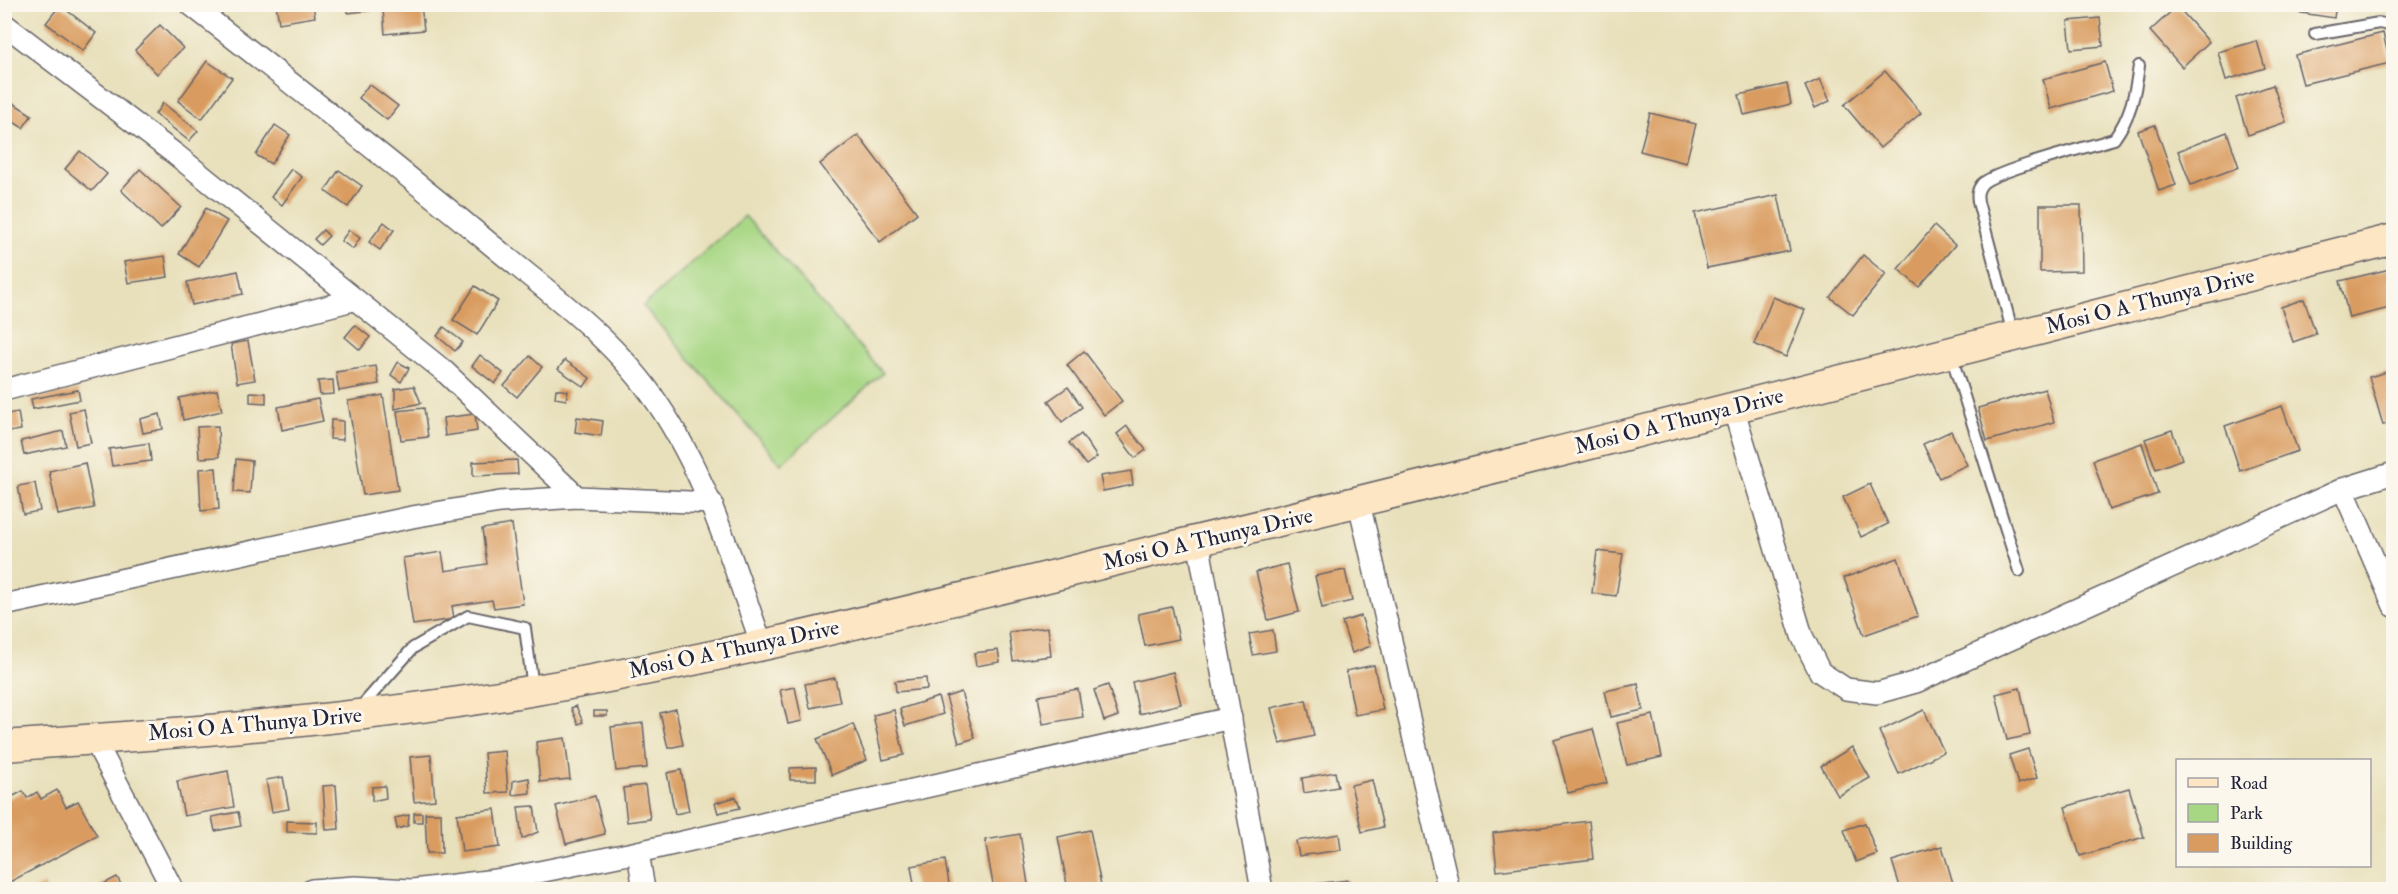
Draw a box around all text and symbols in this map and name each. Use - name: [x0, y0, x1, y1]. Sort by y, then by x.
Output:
- street label: Mosi O A Thunya Drive: [2043, 261, 2257, 341]
- street label: Mosi O A Thunya Drive: [1572, 381, 1786, 461]
- street label: Mosi O A Thunya Drive: [1100, 501, 1316, 577]
- street label: Mosi O A Thunya Drive: [626, 613, 842, 685]
- street label: Mosi O A Thunya Drive: [147, 701, 363, 747]
- legend: [2176, 759, 2371, 867]
- text: Road: [2230, 772, 2268, 795]
- text: Park: [2230, 802, 2263, 825]
- text: Building: [2230, 832, 2293, 855]

